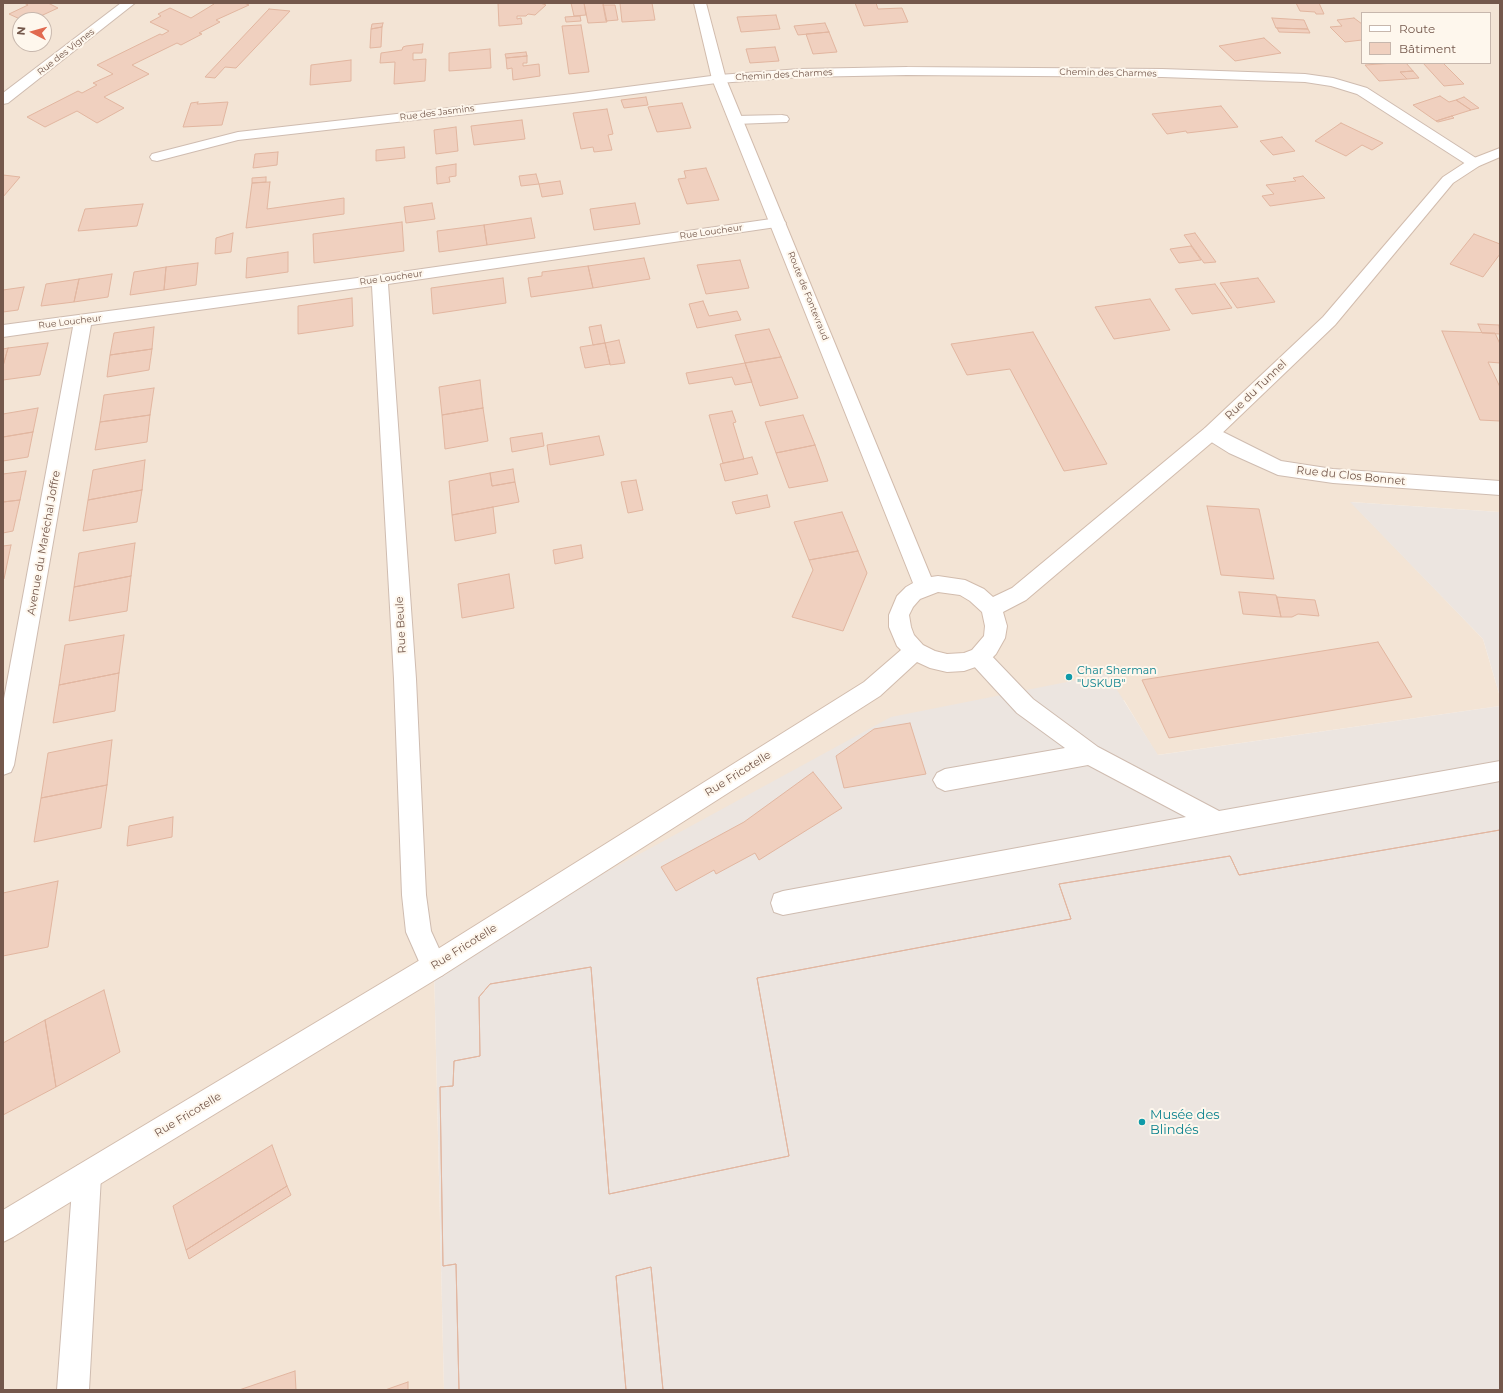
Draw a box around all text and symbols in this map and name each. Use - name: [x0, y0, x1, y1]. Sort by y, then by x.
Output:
- north arrow: [12, 12, 52, 52]
- legend: [1361, 12, 1491, 64]
- text: Route: [1399, 21, 1435, 36]
- text: N: [14, 26, 28, 36]
- street label: Rue des Vignes: [35, 26, 97, 78]
- text: Bâtiment: [1399, 41, 1456, 56]
- street label: Chemin des Charmes: [735, 67, 833, 83]
- street label: Chemin des Charmes: [1059, 67, 1157, 79]
- street label: Rue des Jasmins: [399, 103, 475, 123]
- street label: Rue Loucheur: [679, 222, 743, 242]
- street label: Route de Fontevraud: [785, 250, 831, 342]
- street label: Rue Loucheur: [359, 268, 423, 288]
- street label: Rue Loucheur: [38, 313, 102, 331]
- street label: Rue du Tunnel: [1222, 357, 1290, 423]
- street label: Rue du Clos Bonnet: [1296, 464, 1406, 488]
- street label: Avenue du Maréchal Joffre: [25, 470, 63, 616]
- street label: Rue Beule: [393, 596, 409, 654]
- place label: Char Sherman "USKUB": [1077, 664, 1157, 690]
- marker: Char Sherman "USKUB": [1064, 672, 1074, 682]
- street label: Rue Fricotelle: [703, 748, 773, 800]
- street label: Rue Fricotelle: [429, 921, 499, 973]
- street label: Rue Fricotelle: [152, 1090, 224, 1140]
- place label: Musée des Blindés: [1150, 1107, 1220, 1138]
- marker: Musée des Blindés: [1137, 1117, 1147, 1127]

